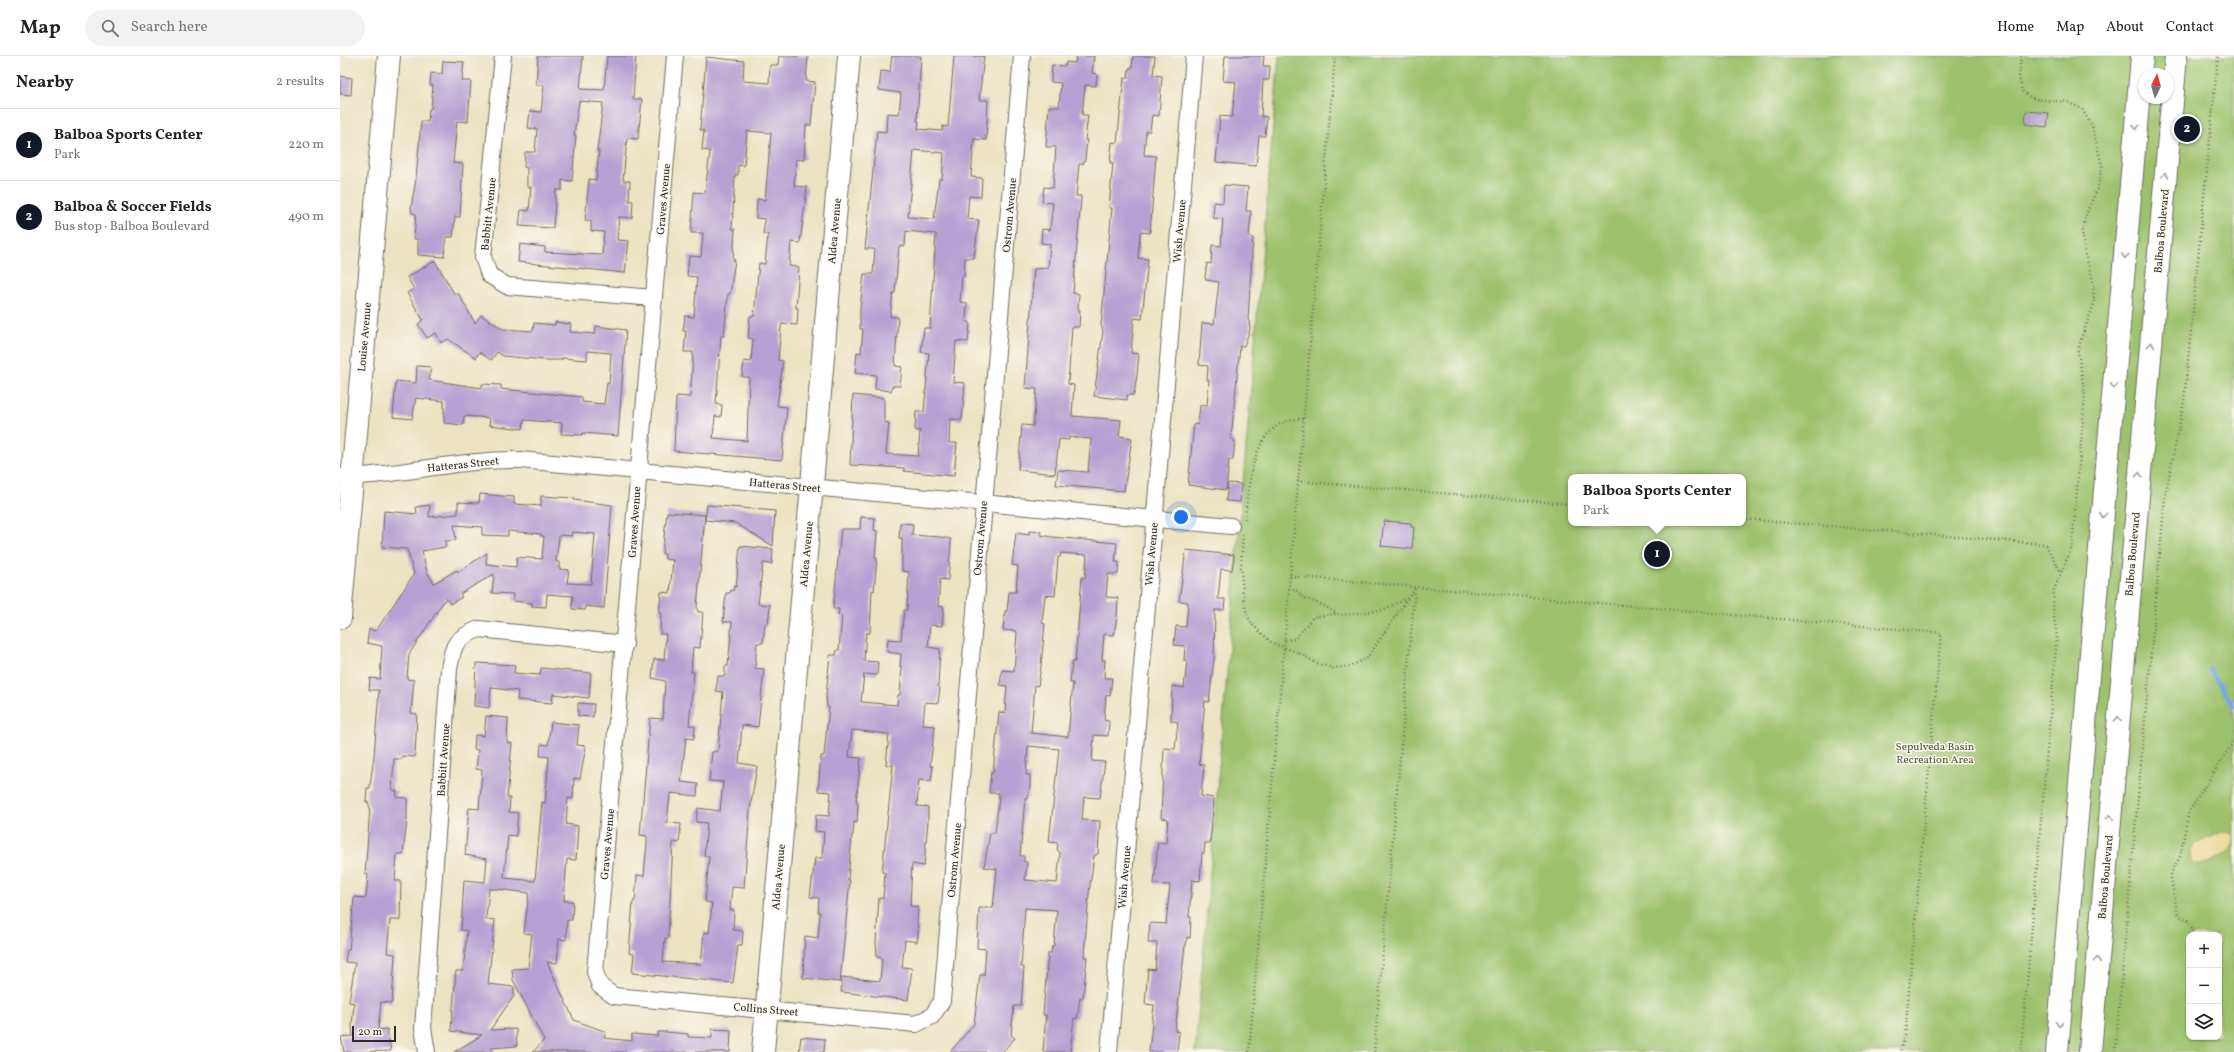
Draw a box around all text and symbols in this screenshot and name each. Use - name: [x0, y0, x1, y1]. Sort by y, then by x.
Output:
- search box: [85, 10, 365, 46]
- text: Map: [20, 15, 61, 41]
- icon: search: [99, 17, 121, 39]
- text: Search here: [131, 17, 208, 38]
- text: Home: [1997, 18, 2034, 37]
- text: Map: [2056, 18, 2084, 37]
- text: About: [2106, 18, 2144, 37]
- text: Contact: [2166, 18, 2214, 37]
- north arrow: [2138, 68, 2174, 104]
- text: Nearby: [16, 71, 74, 94]
- text: 2 results: [276, 73, 324, 91]
- pin: 2: [2174, 114, 2200, 144]
- one-way arrow: [2132, 124, 2141, 130]
- text: Balboa Sports Center: [54, 125, 203, 146]
- text: 1: [26, 136, 32, 154]
- text: 220 m: [288, 136, 324, 154]
- text: Park: [54, 146, 81, 164]
- street label: Graves Avenue: [654, 163, 675, 235]
- one-way arrow: [2161, 172, 2170, 178]
- street label: Babbitt Avenue: [478, 177, 501, 251]
- street label: Ostrom Avenue: [1000, 177, 1021, 253]
- street label: Balboa Boulevard: [2151, 188, 2174, 274]
- text: Balboa & Soccer Fields: [54, 197, 212, 218]
- street label: Aldea Avenue: [825, 198, 846, 265]
- street label: Wish Avenue: [1170, 199, 1191, 263]
- text: 2: [26, 208, 32, 226]
- text: 490 m: [288, 208, 324, 226]
- text: Bus stop · Balboa Boulevard: [54, 218, 210, 236]
- one-way arrow: [2121, 253, 2130, 259]
- street label: Louise Avenue: [355, 302, 376, 372]
- one-way arrow: [2146, 342, 2155, 348]
- one-way arrow: [2109, 383, 2118, 389]
- street label: Hatteras Street: [427, 454, 500, 477]
- one-way arrow: [2135, 472, 2144, 478]
- popup: [1568, 474, 1746, 526]
- street label: Hatteras Street: [748, 476, 822, 497]
- text: Balboa Sports Center: [1583, 481, 1731, 502]
- street label: Graves Avenue: [626, 486, 645, 558]
- street label: Ostrom Avenue: [971, 500, 992, 576]
- text: Park: [1583, 502, 1609, 520]
- your location: [1171, 507, 1191, 527]
- street label: Balboa Boulevard: [2122, 511, 2145, 597]
- one-way arrow: [2098, 512, 2107, 518]
- street label: Aldea Avenue: [797, 521, 818, 588]
- street label: Wish Avenue: [1142, 522, 1163, 586]
- pin: 1: [1644, 539, 1670, 569]
- one-way arrow: [2114, 716, 2123, 722]
- street label: Babbitt Avenue: [434, 723, 455, 797]
- park label: Sepulveda Basin Recreation Area: [1896, 740, 1975, 768]
- street label: Graves Avenue: [598, 808, 619, 880]
- one-way arrow: [2105, 814, 2114, 820]
- street label: Ostrom Avenue: [945, 822, 966, 898]
- street label: Balboa Boulevard: [2095, 834, 2118, 920]
- street label: Aldea Avenue: [769, 844, 790, 911]
- street label: Wish Avenue: [1115, 845, 1136, 909]
- map controls: [2186, 932, 2222, 1040]
- button: +: [2186, 932, 2222, 968]
- one-way arrow: [2093, 957, 2102, 963]
- button: −: [2186, 968, 2222, 1004]
- street label: Collins Street: [733, 1000, 799, 1021]
- button: layers: [2186, 1004, 2222, 1040]
- one-way arrow: [2055, 1021, 2064, 1027]
- scale bar: [352, 1024, 396, 1043]
- text: 20 m: [358, 1025, 382, 1040]

